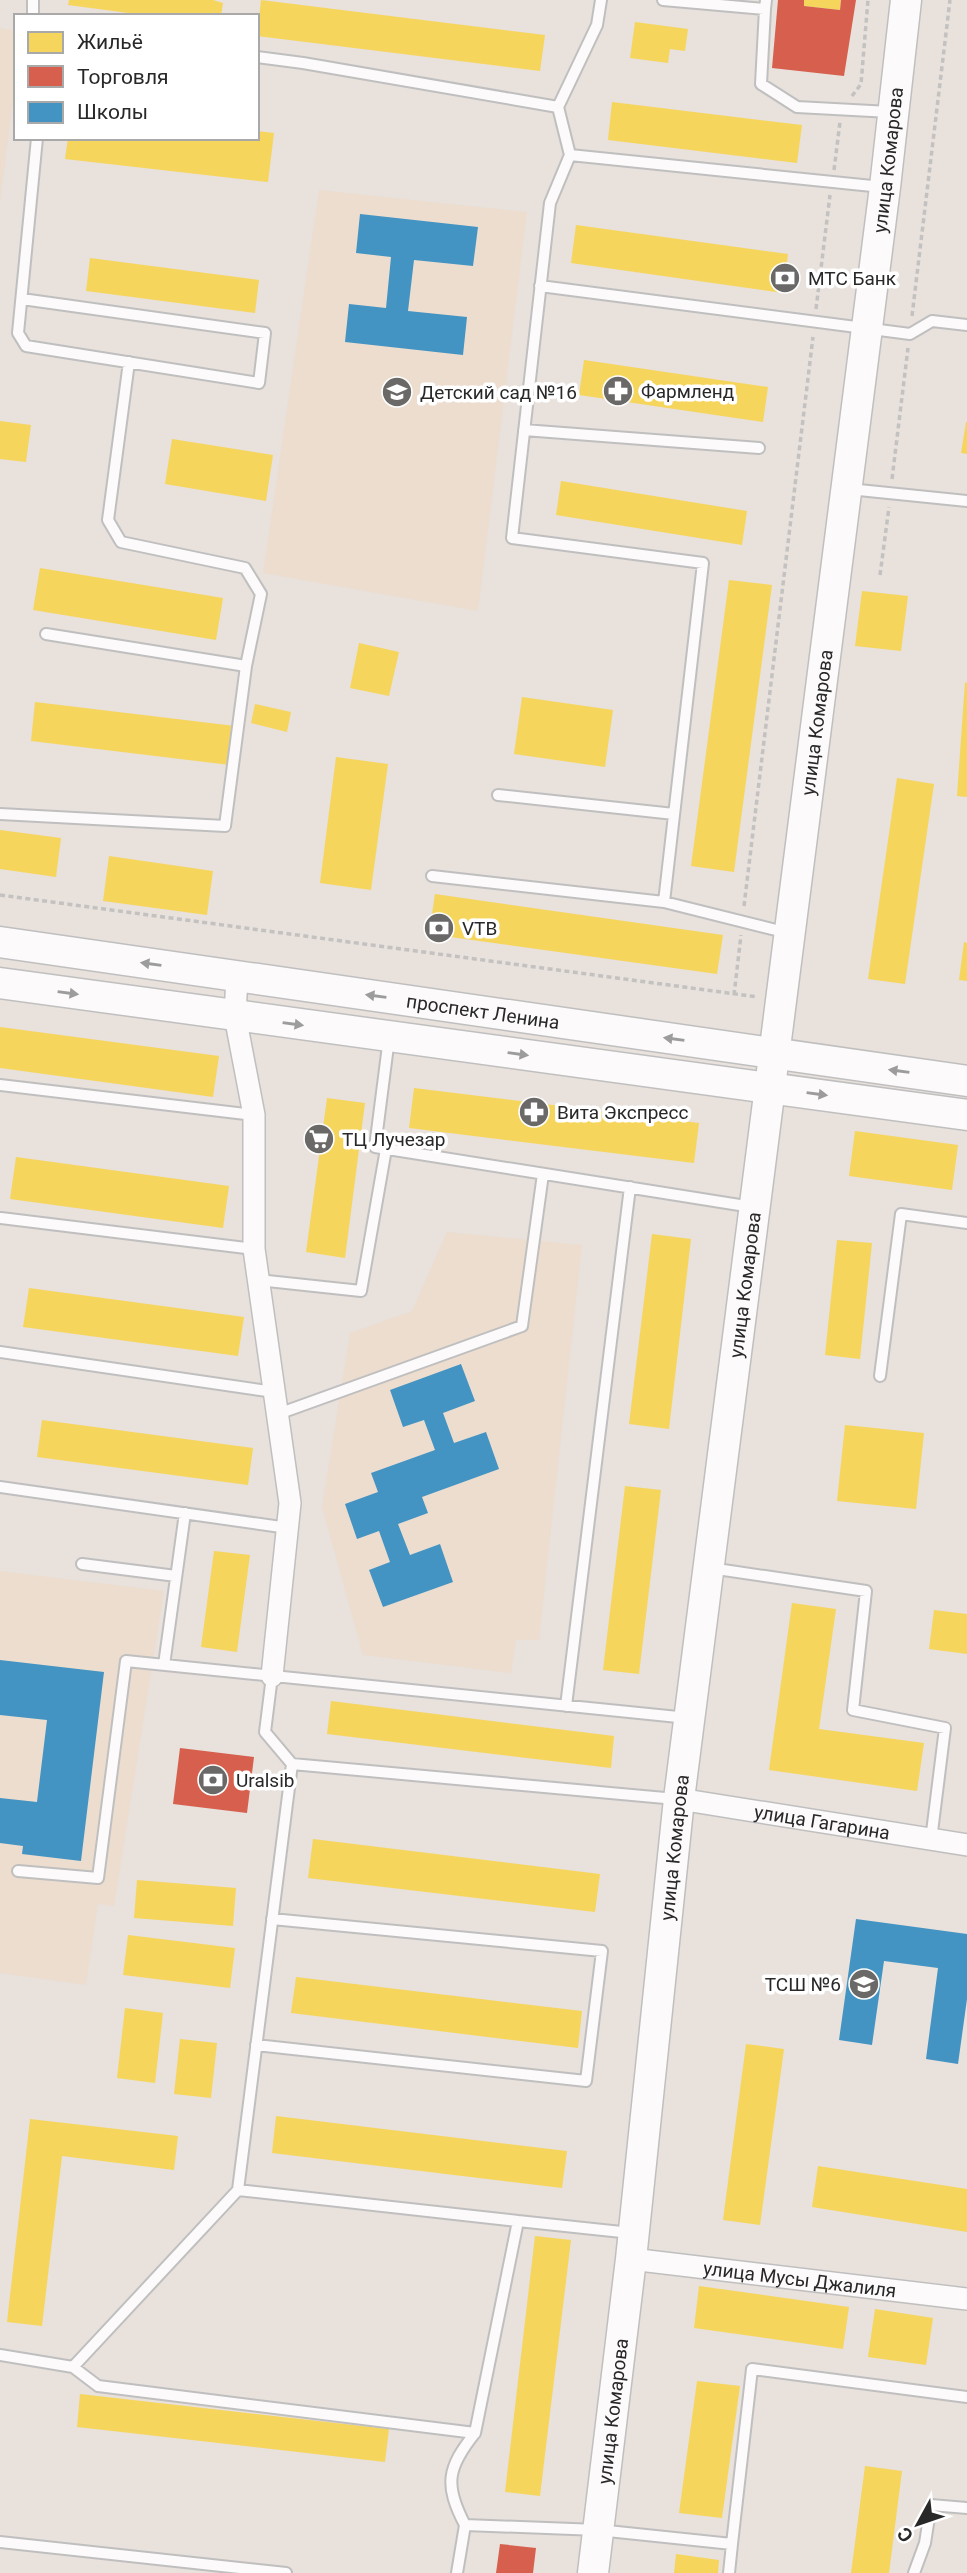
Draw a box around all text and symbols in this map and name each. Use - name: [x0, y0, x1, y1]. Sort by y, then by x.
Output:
- legend: [14, 14, 259, 140]
- text: Жильё: [77, 30, 143, 54]
- text: Торговля: [77, 65, 169, 89]
- street label: улица Комарова: [868, 86, 908, 234]
- text: Школы: [77, 100, 148, 124]
- bank icon: МТС Банк: [768, 261, 802, 295]
- place label: МТС Банк: [808, 267, 897, 290]
- pharmacy icon: Фармленд: [601, 374, 635, 408]
- school or university icon: Детский сад №16: [380, 375, 414, 409]
- place label: Фармленд: [641, 380, 734, 403]
- place label: Детский сад №16: [420, 381, 577, 404]
- street label: улица Комарова: [796, 648, 837, 797]
- bank icon: VTB: [422, 911, 456, 945]
- place label: VTB: [462, 917, 497, 940]
- one-way arrow: [140, 958, 162, 969]
- one-way arrow: [57, 987, 79, 998]
- street label: проспект Ленина: [405, 989, 561, 1034]
- one-way arrow: [365, 991, 387, 1002]
- one-way arrow: [282, 1019, 304, 1030]
- one-way arrow: [663, 1033, 685, 1044]
- one-way arrow: [508, 1049, 530, 1060]
- one-way arrow: [888, 1065, 910, 1076]
- one-way arrow: [806, 1089, 828, 1100]
- pharmacy icon: Вита Экспресс: [517, 1095, 551, 1129]
- place label: Вита Экспресс: [557, 1101, 688, 1124]
- supermarket icon: ТЦ Лучезар: [302, 1122, 336, 1156]
- place label: ТЦ Лучезар: [342, 1128, 445, 1151]
- street label: улица Комарова: [724, 1211, 765, 1359]
- bank icon: Uralsib: [196, 1763, 230, 1797]
- place label: Uralsib: [236, 1769, 294, 1792]
- street label: улица Комарова: [655, 1773, 694, 1922]
- street label: улица Гагарина: [753, 1800, 892, 1844]
- school or university icon: ТСШ №6: [847, 1967, 881, 2001]
- place label: ТСШ №6: [765, 1973, 841, 1996]
- street label: улица Мусы Джалиля: [702, 2256, 898, 2302]
- street label: улица Комарова: [592, 2337, 633, 2485]
- north arrow: [883, 2489, 953, 2559]
- text: С: [893, 2522, 918, 2547]

